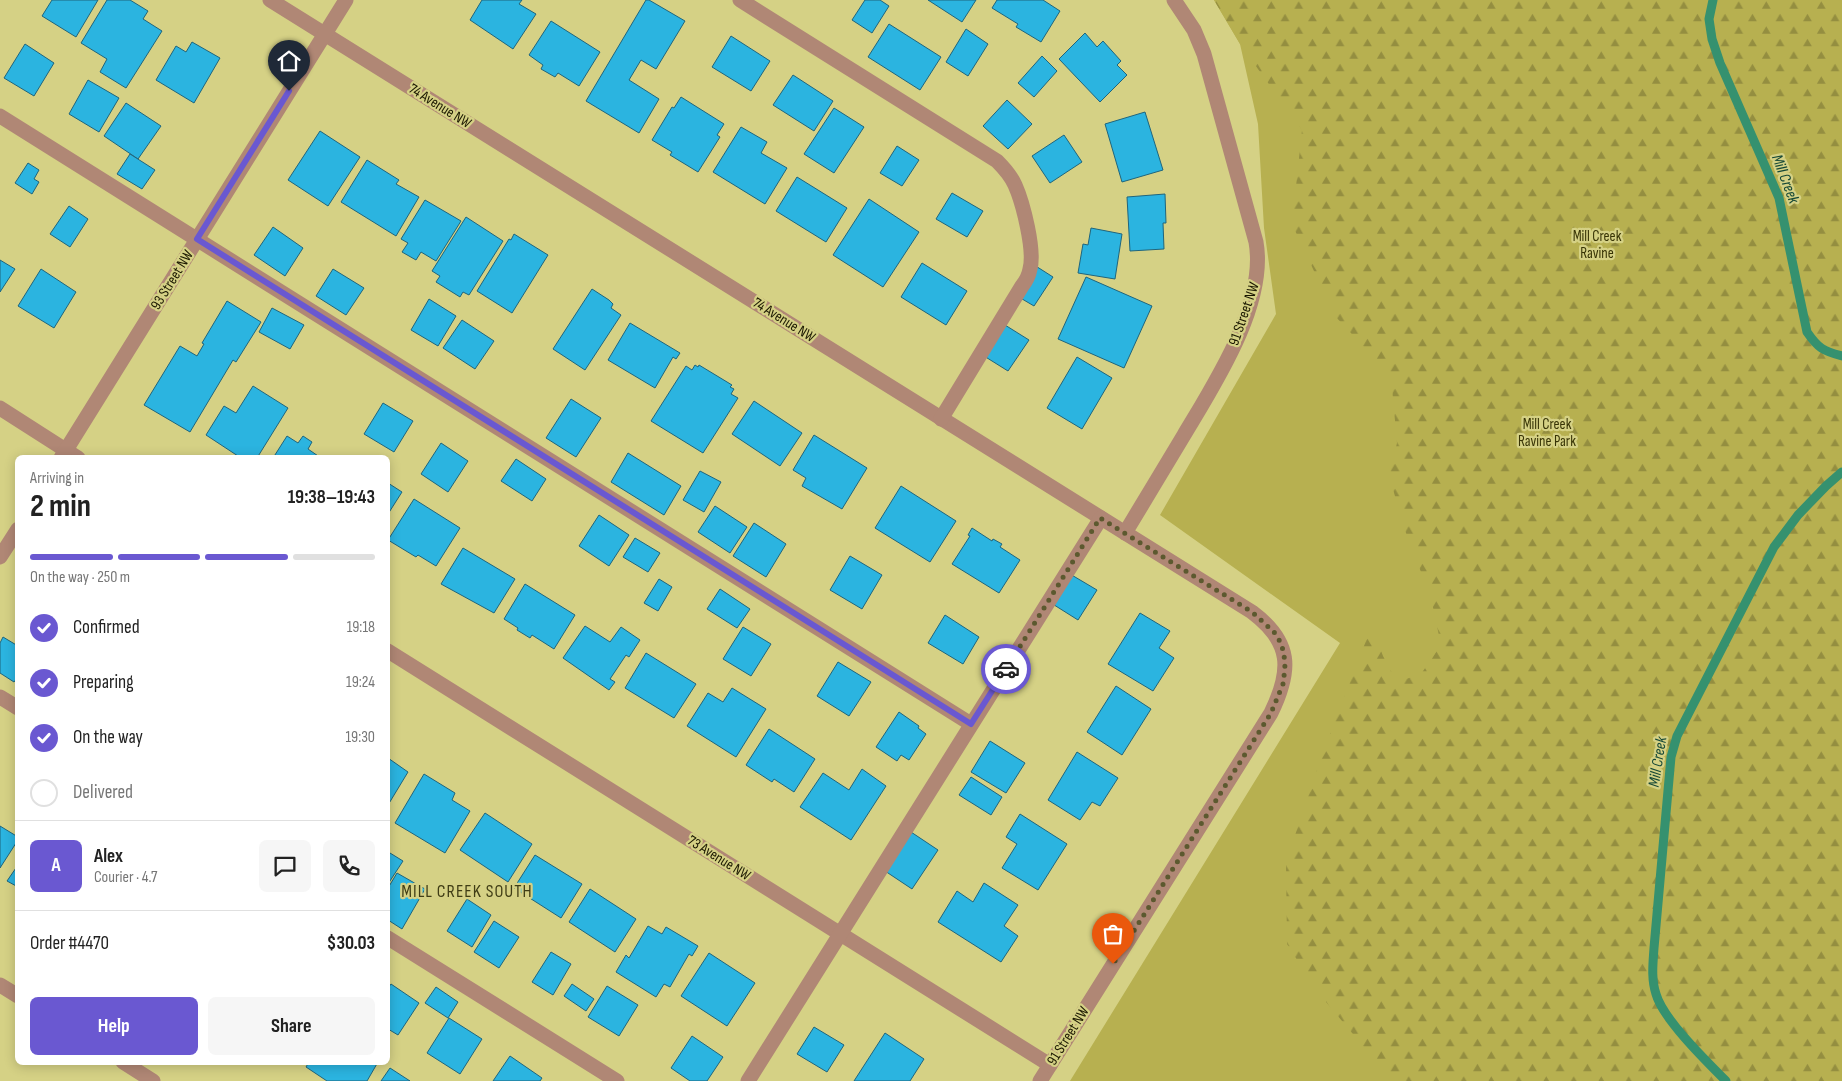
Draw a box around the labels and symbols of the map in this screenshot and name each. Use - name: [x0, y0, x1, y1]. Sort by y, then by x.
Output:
- pin: [268, 40, 310, 91]
- street label: 74 Avenue NW: [405, 79, 475, 133]
- water label: Mill Creek: [1767, 152, 1803, 207]
- park label: Mill Creek Ravine: [1573, 227, 1622, 263]
- street label: 93 Street NW: [146, 246, 198, 313]
- street label: 91 Street NW: [1224, 280, 1264, 348]
- street label: 74 Avenue NW: [749, 293, 819, 347]
- park label: Mill Creek Ravine Park: [1518, 415, 1576, 451]
- courier: [981, 644, 1031, 694]
- water label: Mill Creek: [1645, 734, 1672, 789]
- street label: 73 Avenue NW: [684, 831, 754, 885]
- district label: MILL CREEK SOUTH: [401, 881, 533, 902]
- pin: [1092, 913, 1134, 964]
- street label: 91 Street NW: [1043, 1003, 1094, 1069]

